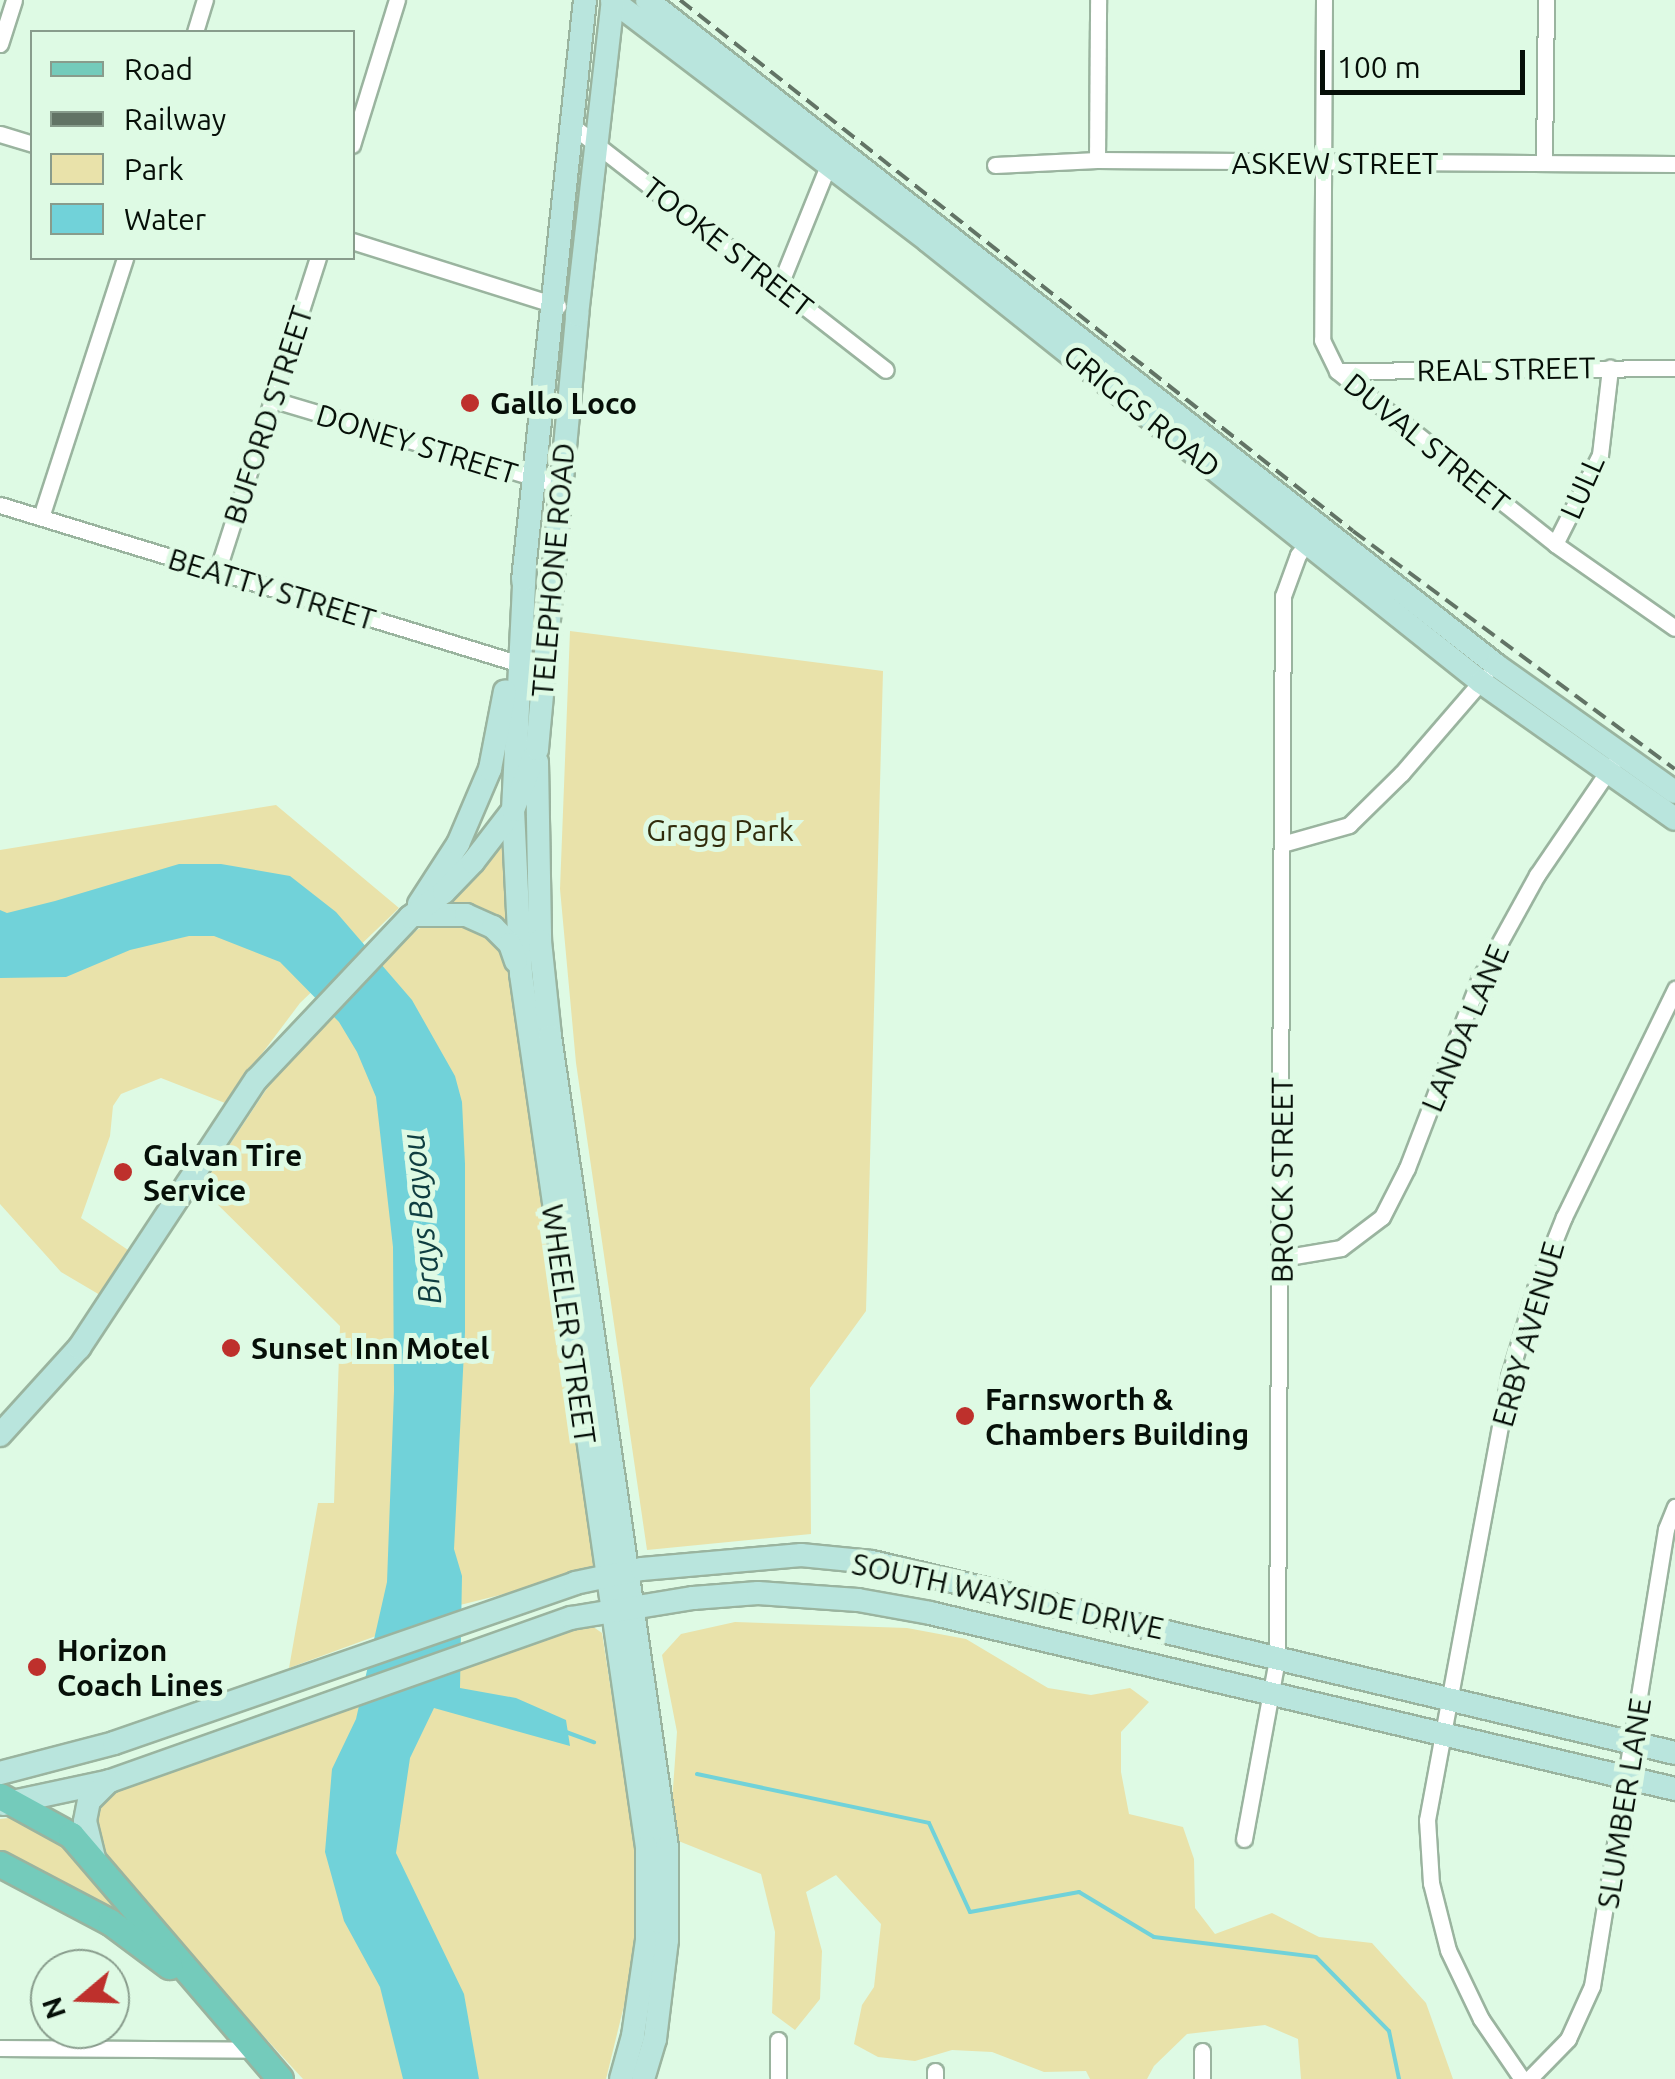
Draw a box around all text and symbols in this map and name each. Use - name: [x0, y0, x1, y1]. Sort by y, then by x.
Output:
- legend: [30, 30, 355, 260]
- scale bar: [1325, 30, 1530, 92]
- text: 100 m: [1337, 50, 1421, 84]
- text: Road: [124, 52, 193, 86]
- text: Railway: [124, 102, 226, 136]
- street label: ASKEW STREET: [1232, 145, 1438, 181]
- text: Park: [124, 152, 184, 186]
- street label: TOOKE STREET: [636, 169, 820, 325]
- text: Water: [124, 202, 206, 236]
- street label: BUFORD STREET: [216, 302, 320, 528]
- street label: GRIGGS ROAD: [1056, 337, 1228, 485]
- street label: REAL STREET: [1416, 349, 1596, 389]
- street label: DUVAL STREET: [1337, 365, 1517, 521]
- place label: Gallo Loco: [490, 385, 637, 421]
- marker: Gallo Loco: [459, 392, 481, 414]
- street label: DONEY STREET: [312, 396, 522, 492]
- street label: TELEPHONE ROAD: [524, 441, 582, 699]
- street label: LULL: [1552, 449, 1612, 525]
- street label: BEATTY STREET: [164, 540, 380, 638]
- park label: Gragg Park: [646, 812, 794, 848]
- street label: LANDA LANE: [1414, 939, 1516, 1117]
- street label: BROCK STREET: [1264, 1077, 1300, 1283]
- water label: Brays Bayou: [393, 1132, 449, 1306]
- place label: Galvan Tire Service: [143, 1137, 302, 1208]
- marker: Galvan Tire Service: [112, 1161, 134, 1183]
- street label: WHEELER STREET: [534, 1202, 604, 1446]
- street label: ERBY AVENUE: [1484, 1237, 1572, 1431]
- place label: Sunset Inn Motel: [251, 1330, 489, 1366]
- marker: Sunset Inn Motel: [220, 1337, 242, 1359]
- place label: Farnsworth & Chambers Building: [985, 1381, 1249, 1452]
- marker: Farnsworth & Chambers Building: [954, 1405, 976, 1427]
- street label: SOUTH WAYSIDE DRIVE: [849, 1545, 1167, 1647]
- place label: Horizon Coach Lines: [57, 1632, 223, 1702]
- marker: Horizon Coach Lines: [26, 1656, 48, 1678]
- street label: SLUMBER LANE: [1590, 1695, 1658, 1911]
- north arrow: [30, 1949, 130, 2049]
- text: N: [35, 1993, 71, 2023]

